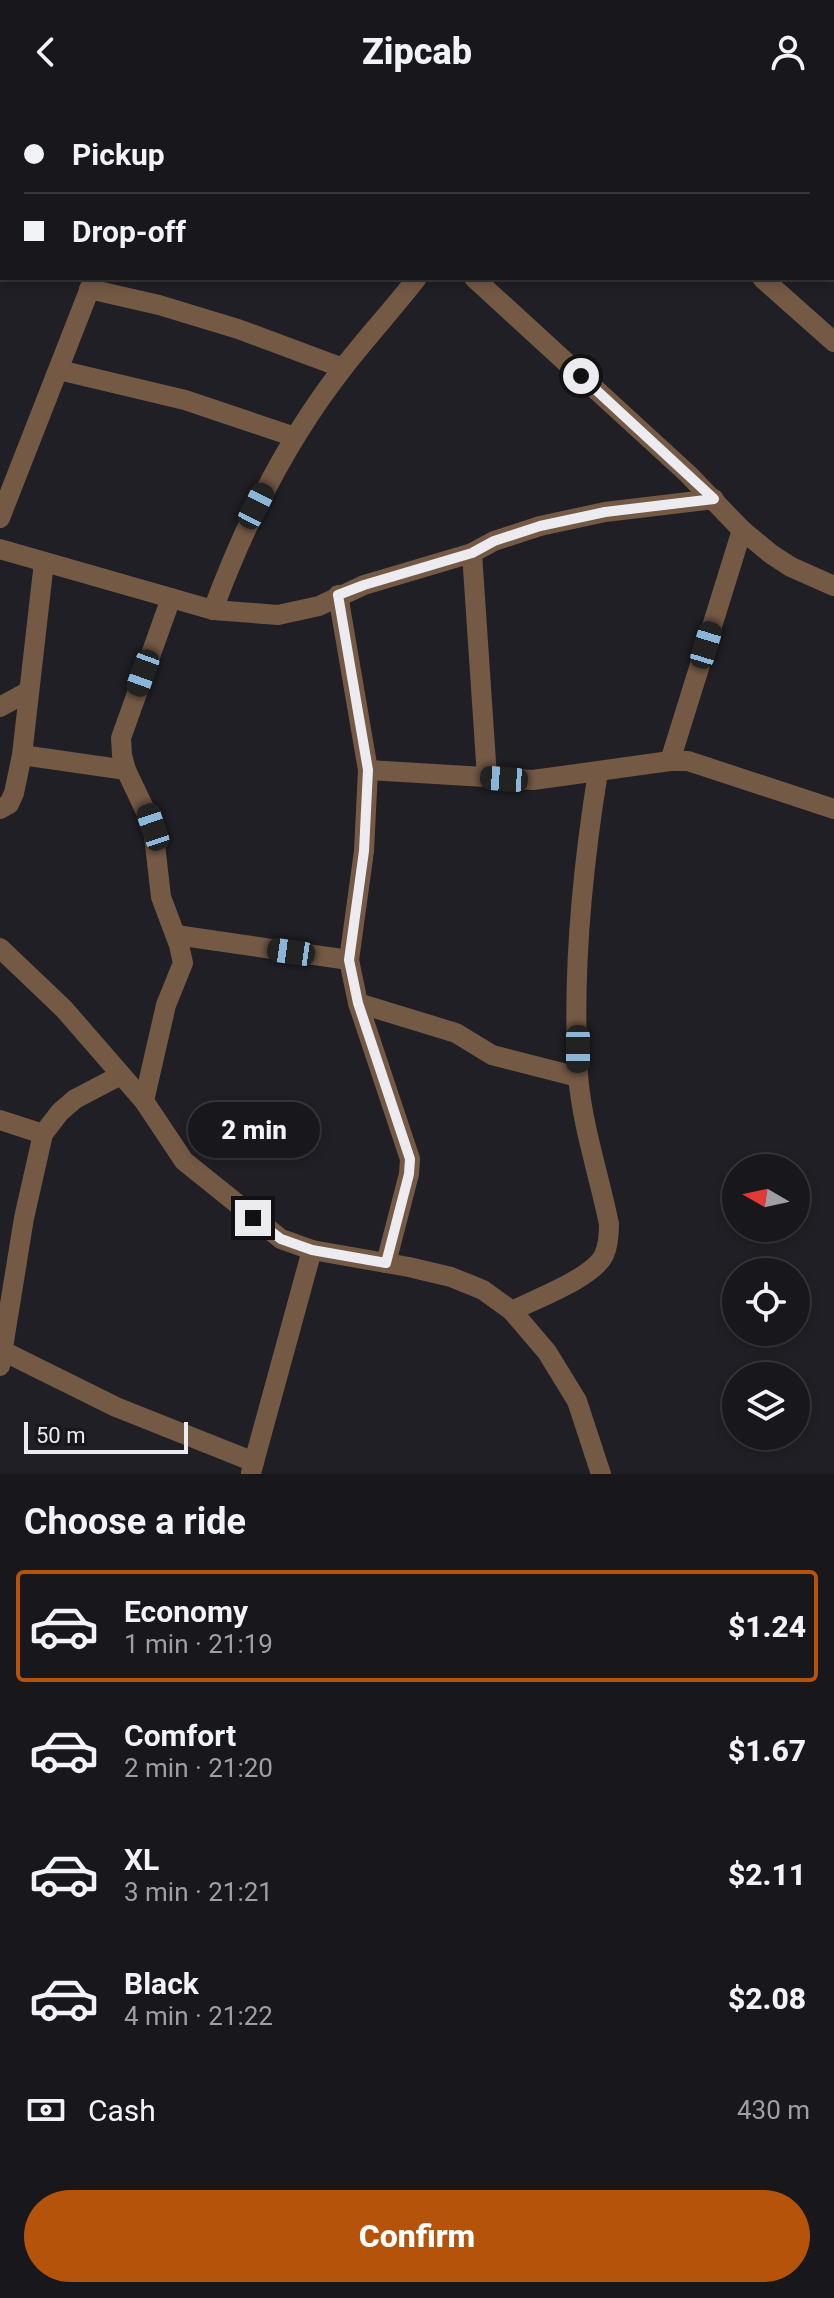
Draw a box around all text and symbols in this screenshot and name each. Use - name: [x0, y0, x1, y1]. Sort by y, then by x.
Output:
- icon: back: [24, 30, 68, 74]
- icon: person: [766, 30, 810, 74]
- text: Zipcab: [362, 31, 472, 73]
- text: Pickup: [72, 137, 165, 172]
- text: Drop-off: [72, 214, 186, 249]
- route start: [563, 358, 599, 394]
- car: [234, 479, 278, 533]
- car: [688, 619, 724, 671]
- car: [124, 646, 162, 700]
- car: [479, 765, 529, 793]
- car: [134, 800, 172, 854]
- car: [266, 937, 316, 967]
- car: [566, 1025, 590, 1073]
- callout: 2 min: [187, 1102, 319, 1158]
- text: 2 min: [221, 1115, 287, 1145]
- north arrow: [722, 1154, 810, 1242]
- map controls: [722, 1154, 810, 1450]
- route end: [235, 1200, 271, 1236]
- button: locate: [722, 1258, 810, 1346]
- button: layers: [722, 1362, 810, 1450]
- scale bar: [24, 1418, 188, 1454]
- text: 50 m: [36, 1423, 85, 1448]
- text: Choose a ride: [24, 1501, 246, 1543]
- icon: car: [28, 1590, 100, 1662]
- text: Economy: [124, 1594, 248, 1629]
- text: $1.24: [728, 1609, 806, 1644]
- text: 1 min · 21:19: [124, 1629, 273, 1659]
- icon: car: [28, 1714, 100, 1786]
- text: Comfort: [124, 1718, 236, 1753]
- text: $1.67: [728, 1733, 806, 1768]
- text: 2 min · 21:20: [124, 1753, 273, 1783]
- icon: car: [28, 1838, 100, 1910]
- text: XL: [124, 1842, 159, 1877]
- text: $2.11: [728, 1857, 806, 1892]
- text: 3 min · 21:21: [124, 1877, 273, 1907]
- icon: car: [28, 1962, 100, 2034]
- text: Black: [124, 1966, 199, 2001]
- text: $2.08: [728, 1981, 806, 2016]
- text: 4 min · 21:22: [124, 2001, 273, 2031]
- icon: cash: [24, 2088, 68, 2132]
- text: Cash: [88, 2093, 156, 2128]
- text: 430 m: [737, 2095, 810, 2125]
- button: Confirm: [24, 2190, 810, 2282]

